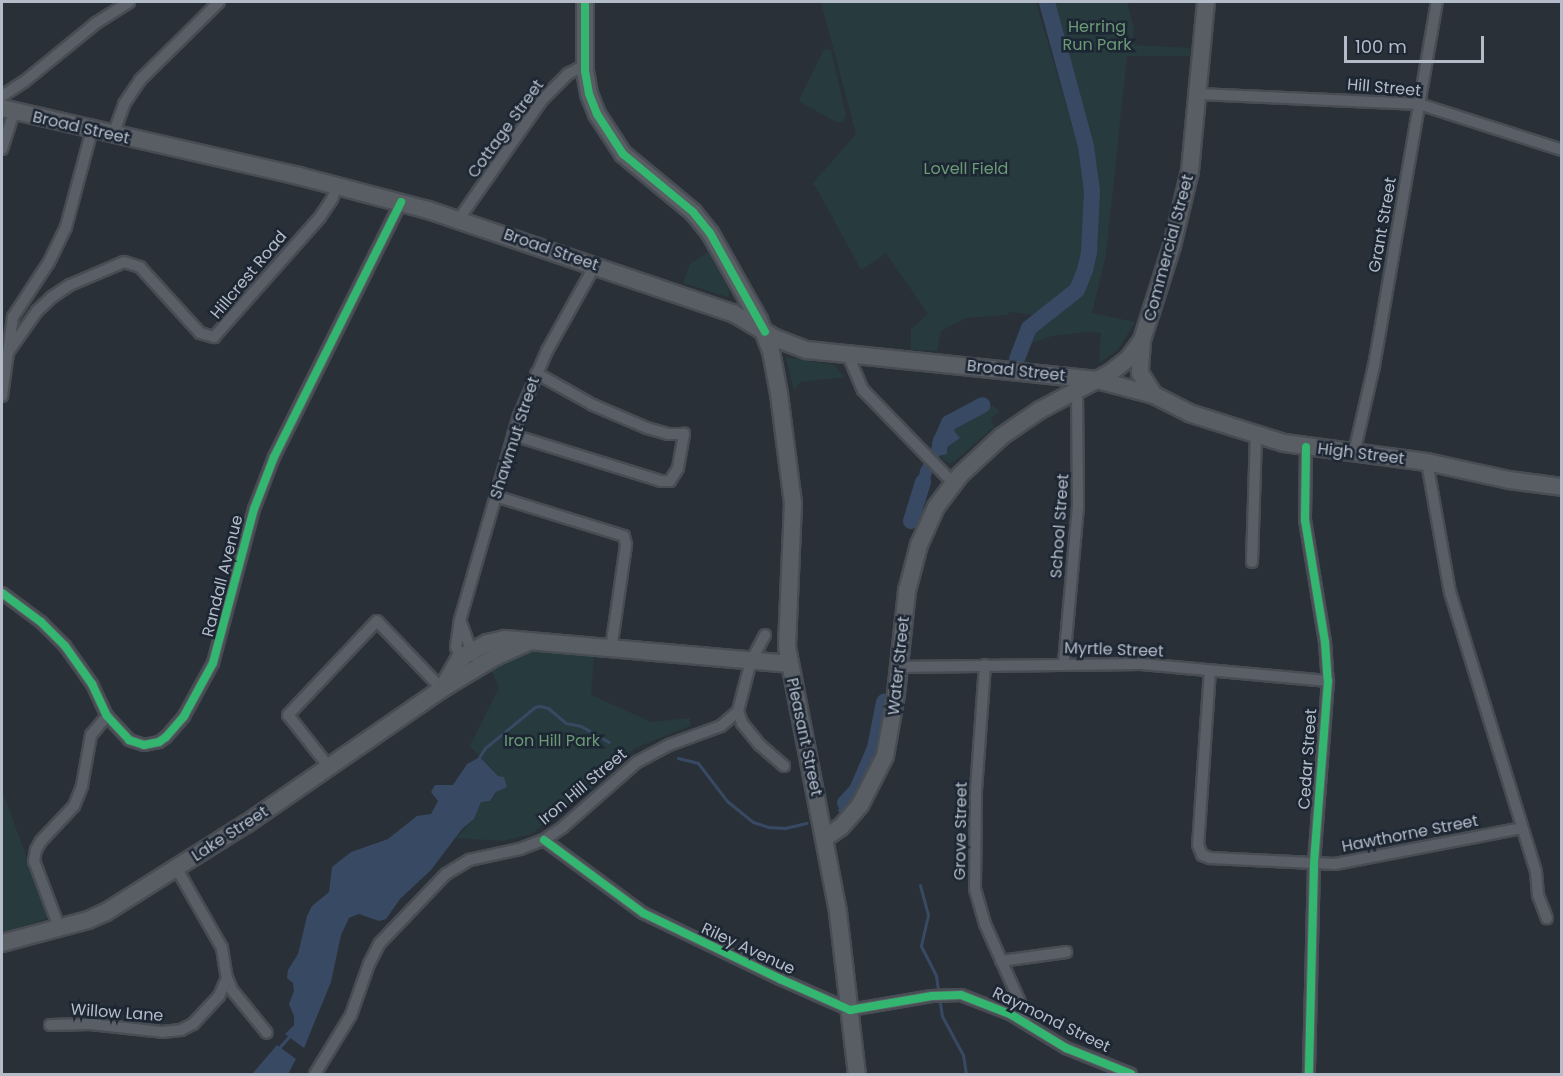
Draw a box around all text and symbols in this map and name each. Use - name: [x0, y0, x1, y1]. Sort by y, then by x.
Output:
- park label: Herring Run Park: [1063, 17, 1131, 55]
- scale bar: [1347, 24, 1486, 62]
- text: 100 m: [1355, 34, 1407, 59]
- street label: Hill Street: [1346, 75, 1422, 101]
- street label: Cottage Street: [464, 76, 548, 182]
- street label: Broad Street: [31, 108, 131, 148]
- park label: Lovell Field: [924, 159, 1008, 179]
- street label: Commercial Street: [1140, 173, 1198, 323]
- street label: Grant Street: [1365, 176, 1401, 274]
- street label: Broad Street: [501, 225, 601, 275]
- street label: Hillcrest Road: [207, 227, 291, 323]
- street label: Broad Street: [966, 356, 1066, 386]
- street label: Shawmut Street: [486, 375, 544, 501]
- street label: High Street: [1317, 439, 1405, 469]
- street label: School Street: [1047, 473, 1073, 579]
- street label: Randall Avenue: [199, 513, 247, 639]
- street label: Water Street: [884, 616, 914, 716]
- street label: Myrtle Street: [1064, 639, 1164, 661]
- street label: Pleasant Street: [782, 676, 826, 798]
- street label: Cedar Street: [1295, 708, 1321, 810]
- park label: Iron Hill Park: [504, 731, 600, 751]
- street label: Iron Hill Street: [535, 745, 631, 829]
- street label: Grove Street: [951, 782, 971, 880]
- street label: Lake Street: [188, 802, 272, 866]
- street label: Hawthorne Street: [1340, 811, 1480, 857]
- street label: Riley Avenue: [698, 919, 798, 979]
- street label: Raymond Street: [989, 983, 1113, 1057]
- street label: Willow Lane: [70, 1000, 164, 1026]

